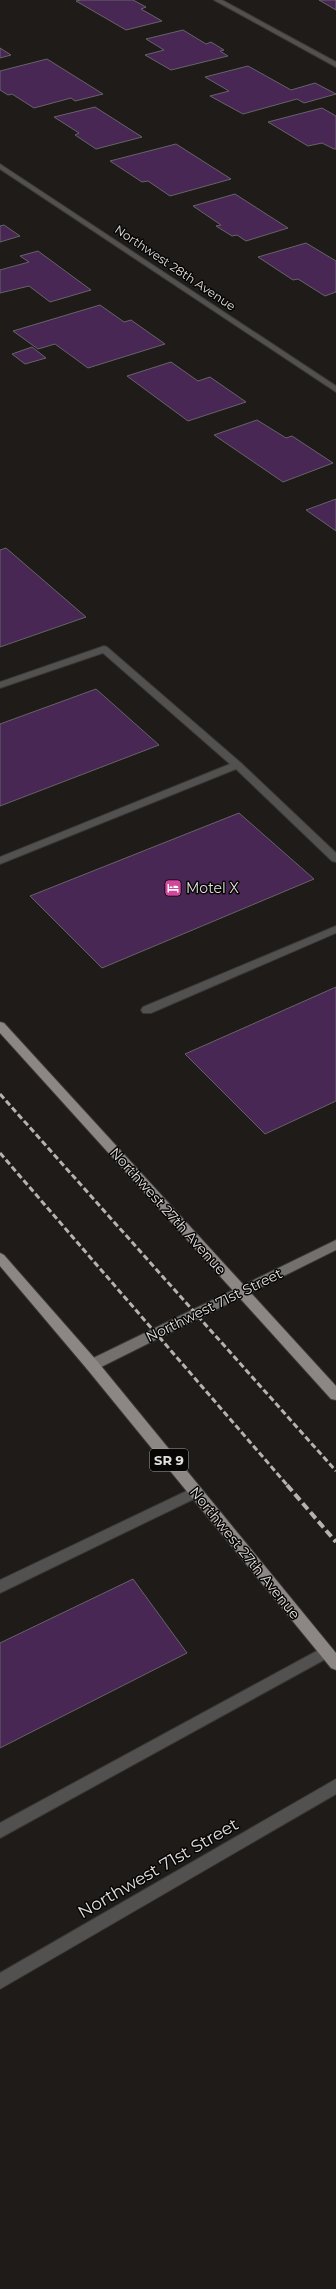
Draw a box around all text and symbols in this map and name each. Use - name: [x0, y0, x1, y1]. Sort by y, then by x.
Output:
- street label: Northwest 28th Avenue: [112, 222, 239, 314]
- hotel icon: Motel X: [163, 878, 183, 898]
- place label: Motel X: [186, 879, 239, 897]
- street label: Northwest 27th Avenue: [106, 1144, 230, 1278]
- street label: Northwest 71st Street: [143, 1264, 285, 1346]
- road number: SR 9: [150, 1449, 188, 1471]
- street label: Northwest 27th Avenue: [186, 1483, 304, 1623]
- street label: Northwest 71st Street: [74, 1814, 242, 1922]

